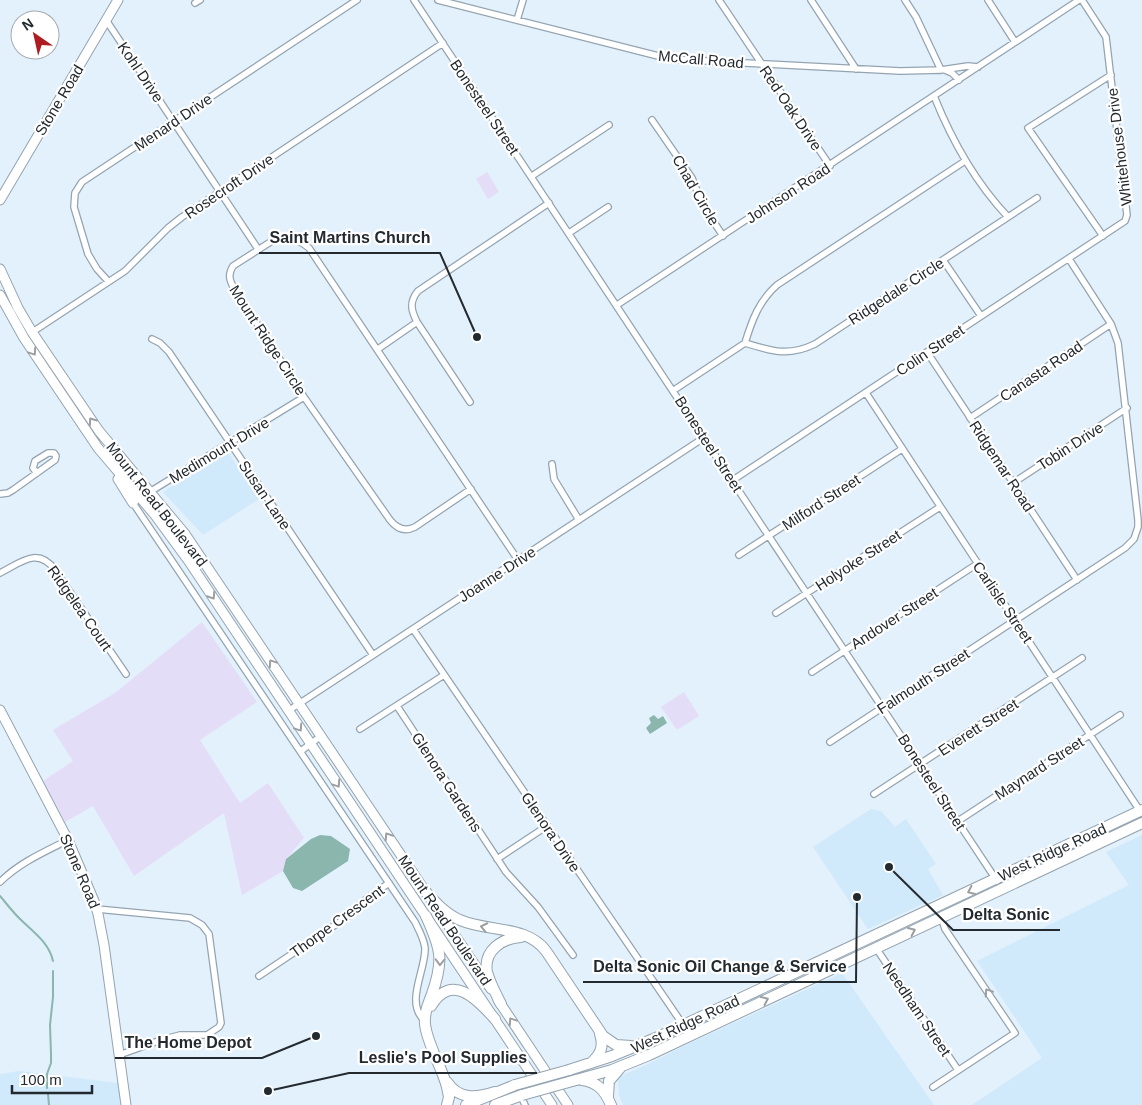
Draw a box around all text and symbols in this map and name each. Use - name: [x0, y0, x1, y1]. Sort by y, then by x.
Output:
- north arrow: [10, 10, 60, 60]
- text: N: [19, 15, 36, 34]
- street label: Kohl Drive: [115, 39, 167, 105]
- street label: McCall Road: [657, 47, 745, 71]
- street label: Bonesteel Street: [447, 56, 524, 158]
- street label: Stone Road: [31, 62, 87, 138]
- street label: Red Oak Drive: [756, 62, 826, 154]
- street label: Whitehouse Drive: [1103, 87, 1135, 207]
- street label: Menard Drive: [131, 90, 215, 154]
- street label: Rosecroft Drive: [181, 150, 277, 222]
- street label: Chad Circle: [669, 152, 723, 228]
- street label: Johnson Road: [743, 160, 833, 226]
- callout: Saint Martins Church: [259, 222, 440, 253]
- text: Saint Martins Church: [270, 229, 430, 246]
- street label: Ridgedale Circle: [845, 254, 947, 328]
- street label: Mount Ridge Circle: [226, 282, 310, 398]
- street label: Colin Street: [893, 321, 968, 379]
- street label: Canasta Road: [996, 337, 1086, 405]
- one-way arrow: [27, 347, 37, 356]
- street label: Bonesteel Street: [672, 393, 747, 496]
- street label: Medimount Drive: [166, 414, 272, 486]
- one-way arrow: [89, 417, 98, 426]
- street label: Ridgemar Road: [966, 417, 1038, 515]
- street label: Tobin Drive: [1034, 418, 1106, 474]
- street label: Mount Read Boulevard: [103, 438, 211, 570]
- street label: Susan Lane: [236, 457, 294, 533]
- street label: Milford Street: [779, 470, 864, 533]
- street label: Holyoke Street: [812, 526, 905, 594]
- street label: Joanne Drive: [455, 543, 539, 605]
- street label: Carlisle Street: [970, 558, 1037, 646]
- street label: Ridgelea Court: [44, 562, 116, 655]
- street label: Andover Street: [847, 583, 941, 652]
- one-way arrow: [206, 590, 215, 599]
- street label: Falmouth Street: [874, 644, 973, 717]
- one-way arrow: [269, 660, 278, 669]
- street label: Everett Street: [935, 694, 1022, 759]
- one-way arrow: [293, 722, 302, 731]
- street label: Glenora Gardens: [409, 729, 485, 835]
- street label: Bonesteel Street: [895, 731, 970, 834]
- street label: Maynard Street: [991, 732, 1087, 803]
- one-way arrow: [331, 779, 340, 788]
- street label: Glenora Drive: [518, 789, 584, 875]
- street label: West Ridge Road: [995, 820, 1109, 884]
- street label: Stone Road: [57, 831, 103, 911]
- one-way arrow: [385, 832, 394, 841]
- street label: Mount Read Boulevard: [395, 852, 495, 988]
- street label: Thorpe Crescent: [287, 881, 388, 961]
- one-way arrow: [967, 884, 976, 895]
- callout: Delta Sonic: [953, 899, 1060, 930]
- text: Delta Sonic: [962, 906, 1050, 923]
- one-way arrow: [480, 922, 489, 933]
- one-way arrow: [907, 927, 916, 937]
- callout: Delta Sonic Oil Change & Service: [583, 951, 856, 982]
- one-way arrow: [434, 958, 445, 966]
- text: Delta Sonic Oil Change & Service: [593, 958, 847, 975]
- street label: Needham Street: [879, 959, 955, 1060]
- one-way arrow: [984, 989, 994, 998]
- street label: West Ridge Road: [628, 992, 742, 1056]
- one-way arrow: [760, 996, 769, 1006]
- one-way arrow: [509, 1017, 518, 1026]
- callout: The Home Depot: [115, 1027, 262, 1058]
- text: The Home Depot: [124, 1034, 252, 1051]
- callout: Leslie's Pool Supplies: [349, 1042, 537, 1073]
- text: Leslie's Pool Supplies: [359, 1049, 527, 1066]
- scale bar: [12, 1062, 92, 1094]
- text: 100 m: [20, 1071, 62, 1088]

